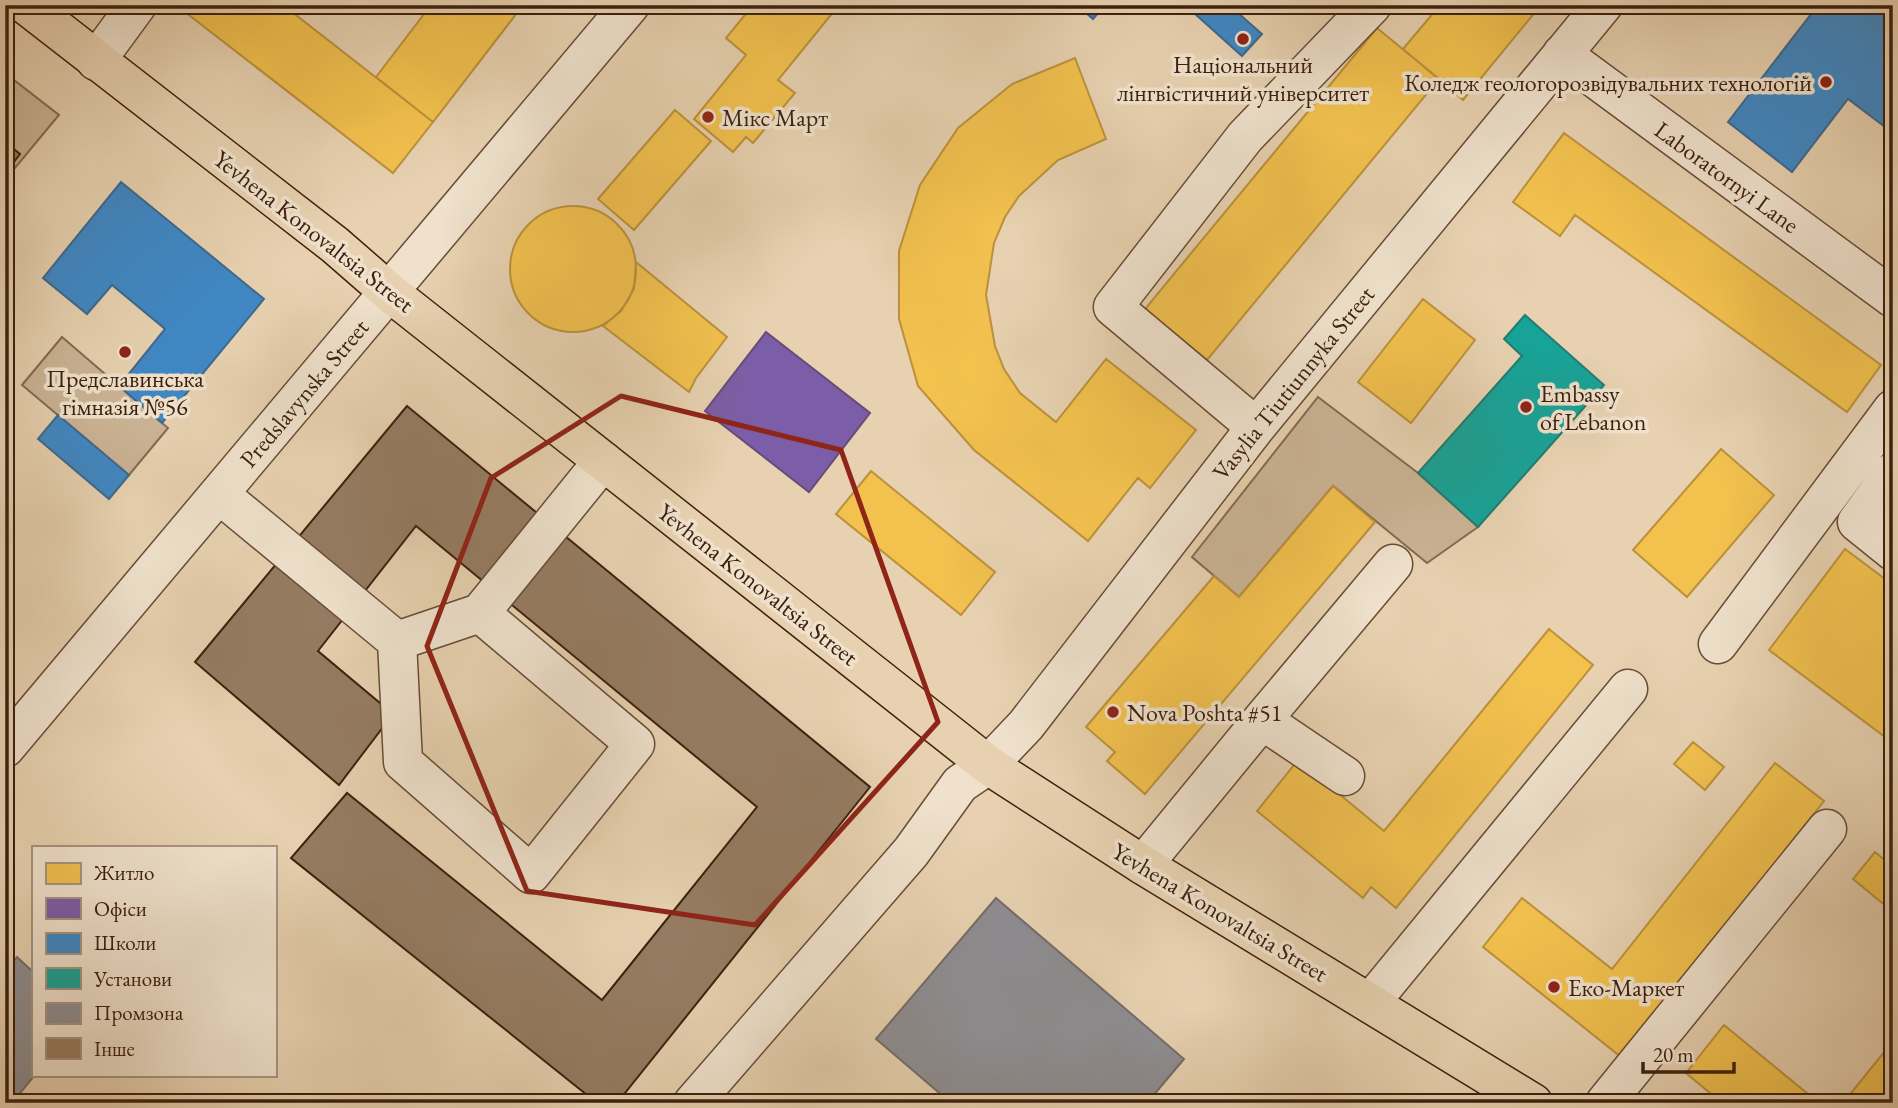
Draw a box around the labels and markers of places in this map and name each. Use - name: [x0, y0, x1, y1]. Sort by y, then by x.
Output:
- marker: Національний лінгвістичний університет: [1235, 31, 1251, 47]
- place label: Національний лінгвістичний університет: [1117, 49, 1369, 108]
- place label: Коледж геологорозвідувальних технологій: [1404, 67, 1812, 98]
- marker: Коледж геологорозвідувальних технологій: [1818, 74, 1834, 90]
- place label: Мікс Март: [722, 102, 828, 133]
- marker: Мікс Март: [700, 109, 716, 125]
- marker: Предславинська гімназія №56: [117, 344, 133, 360]
- place label: Предславинська гімназія №56: [46, 363, 204, 422]
- place label: Embassy of Lebanon: [1540, 378, 1647, 437]
- marker: Embassy of Lebanon: [1518, 399, 1534, 415]
- place label: Nova Poshta #51: [1127, 697, 1282, 728]
- marker: Nova Poshta #51: [1105, 704, 1121, 720]
- place label: Еко-Маркет: [1568, 972, 1685, 1003]
- marker: Еко-Маркет: [1546, 979, 1562, 995]

